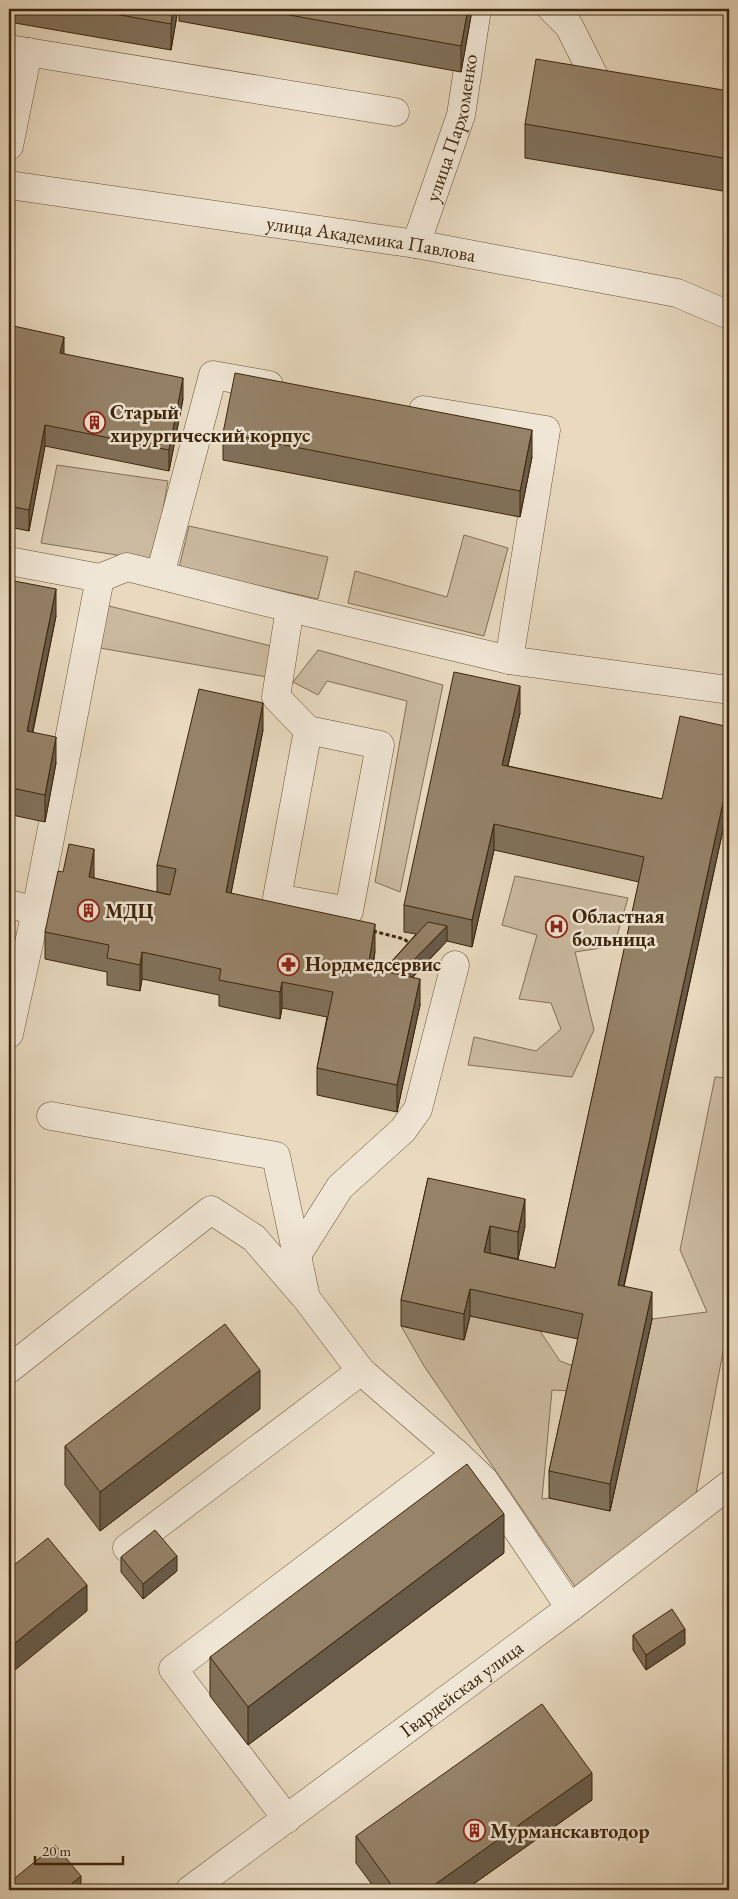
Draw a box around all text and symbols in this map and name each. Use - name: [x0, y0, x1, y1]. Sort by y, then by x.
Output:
- street label: улица Пархоменко: [419, 52, 483, 205]
- street label: улица Академика Павлова: [265, 209, 478, 268]
- place label: Старый хирургический корпус: [110, 399, 310, 448]
- building icon: Старый хирургический корпус: [82, 411, 106, 435]
- place label: МДЦ: [105, 898, 154, 924]
- building icon: МДЦ: [77, 899, 101, 923]
- place label: Областная больница: [572, 903, 665, 952]
- hospital icon: Областная больница: [544, 915, 568, 939]
- place label: Нордмедсервис: [305, 951, 441, 977]
- pharmacy icon: Нордмедсервис: [277, 952, 301, 976]
- street label: Гвардейская улица: [395, 1634, 528, 1743]
- place label: Мурманскавтодор: [490, 1818, 649, 1844]
- building icon: Мурманскавтодор: [462, 1819, 486, 1843]
- scale bar: [35, 1834, 122, 1866]
- text: 20 m: [42, 1841, 71, 1860]

